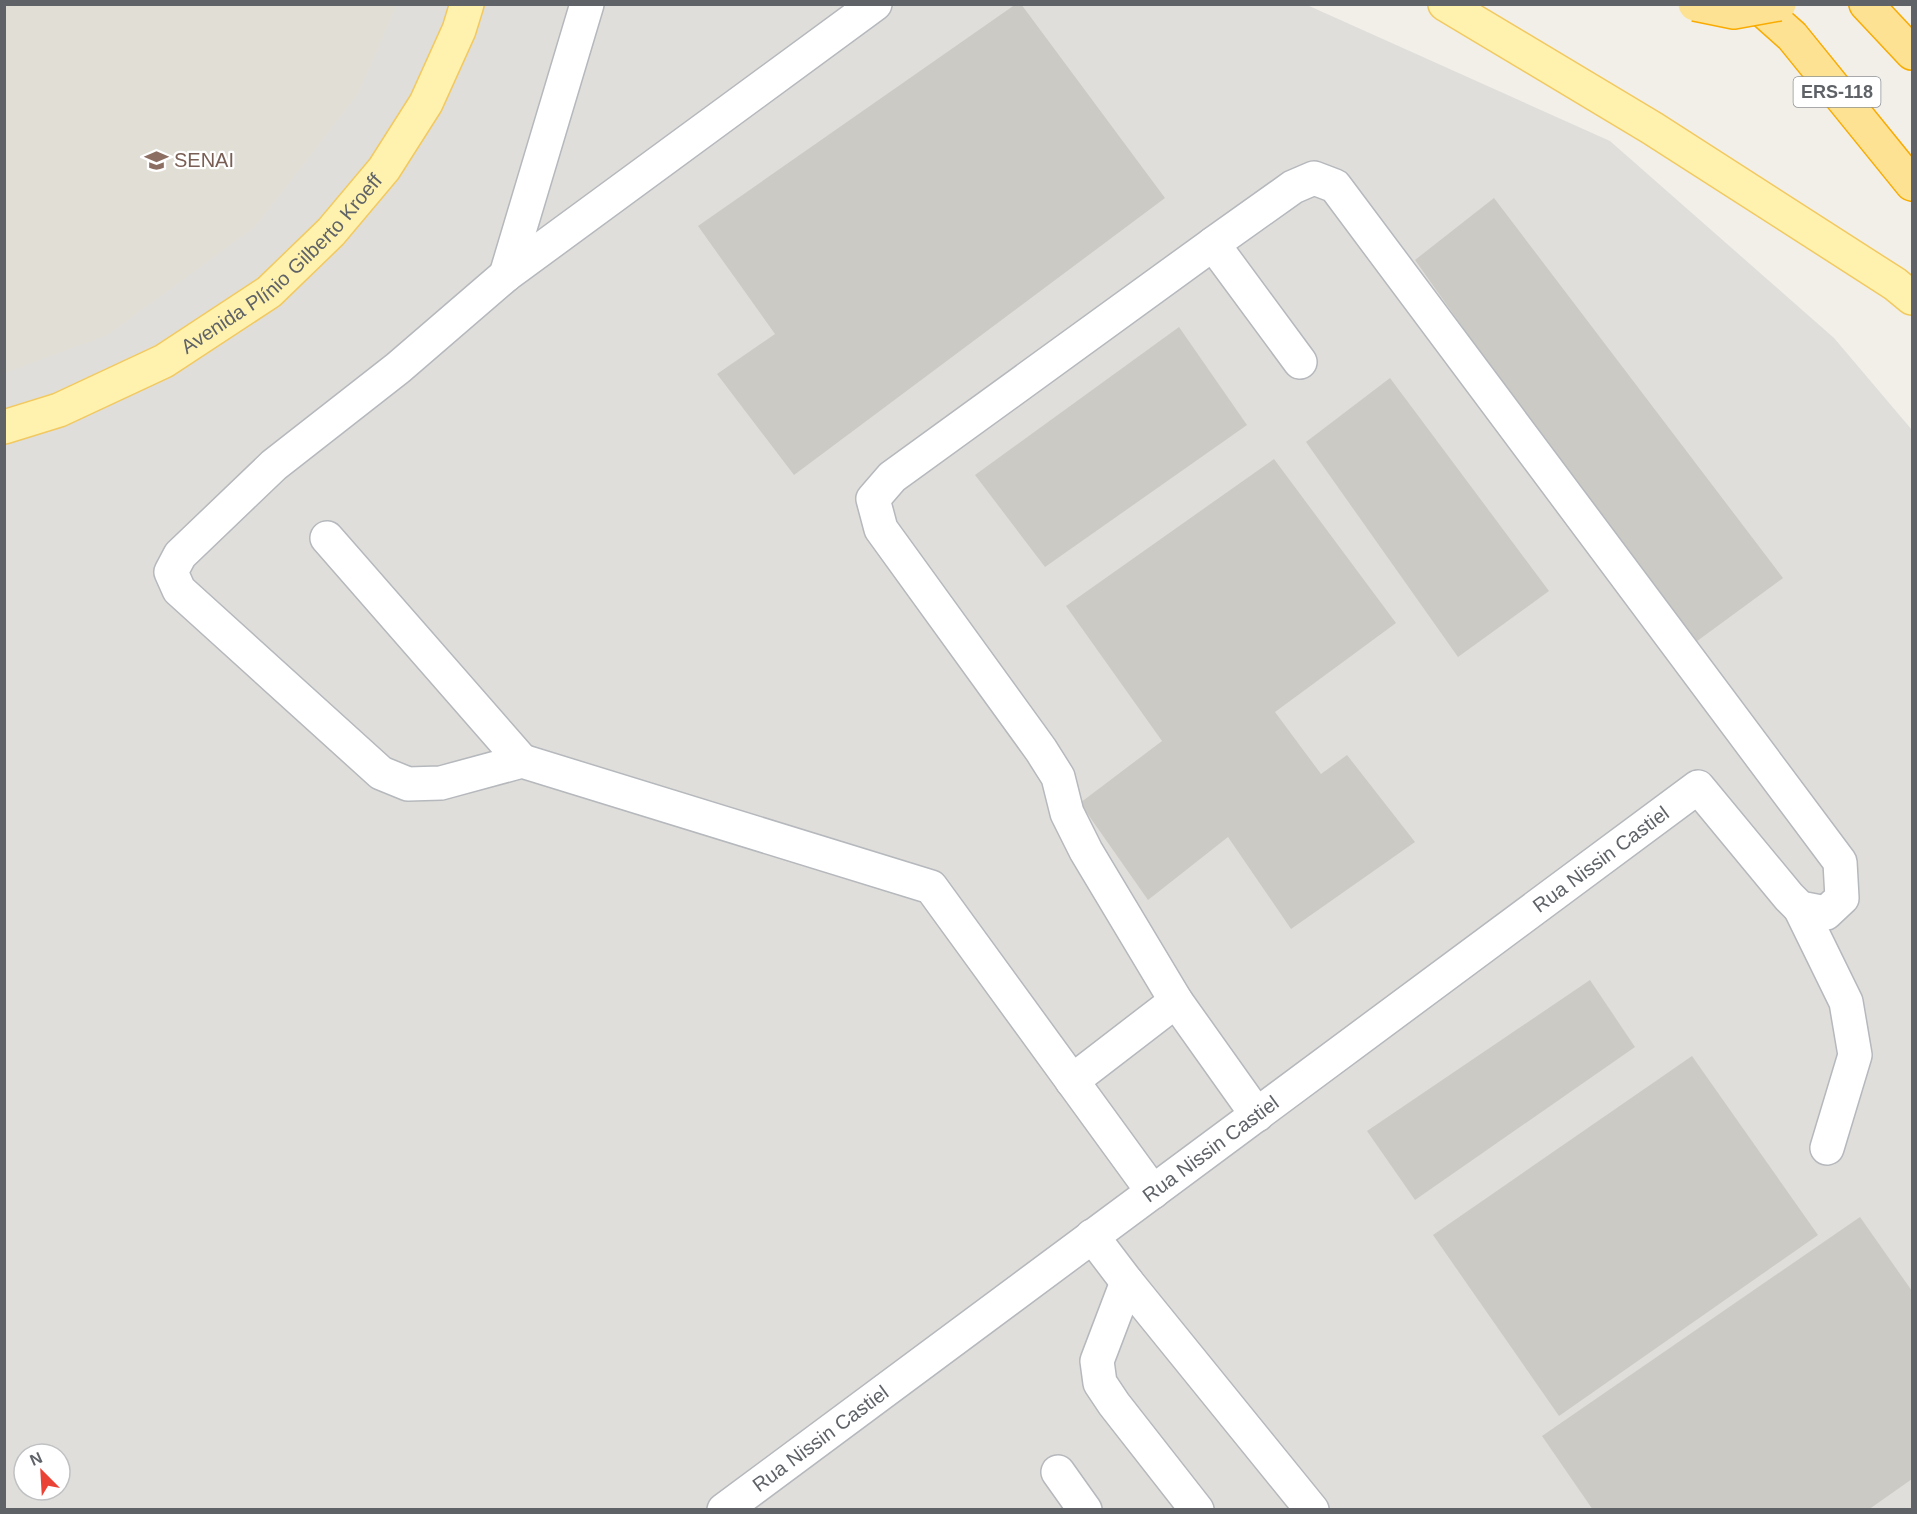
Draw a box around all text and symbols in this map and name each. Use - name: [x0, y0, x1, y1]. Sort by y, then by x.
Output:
- road number: ERS-118: [1794, 77, 1880, 107]
- school or university icon: SENAI: [143, 147, 169, 173]
- place label: SENAI: [174, 149, 234, 171]
- street label: Avenida Plínio Gilberto Kroeff: [177, 169, 386, 358]
- street label: Rua Nissin Castiel: [1529, 802, 1673, 917]
- street label: Rua Nissin Castiel: [1138, 1091, 1283, 1206]
- street label: Rua Nissin Castiel: [748, 1381, 893, 1496]
- north arrow: [12, 1442, 72, 1502]
- text: N: [27, 1449, 45, 1469]

